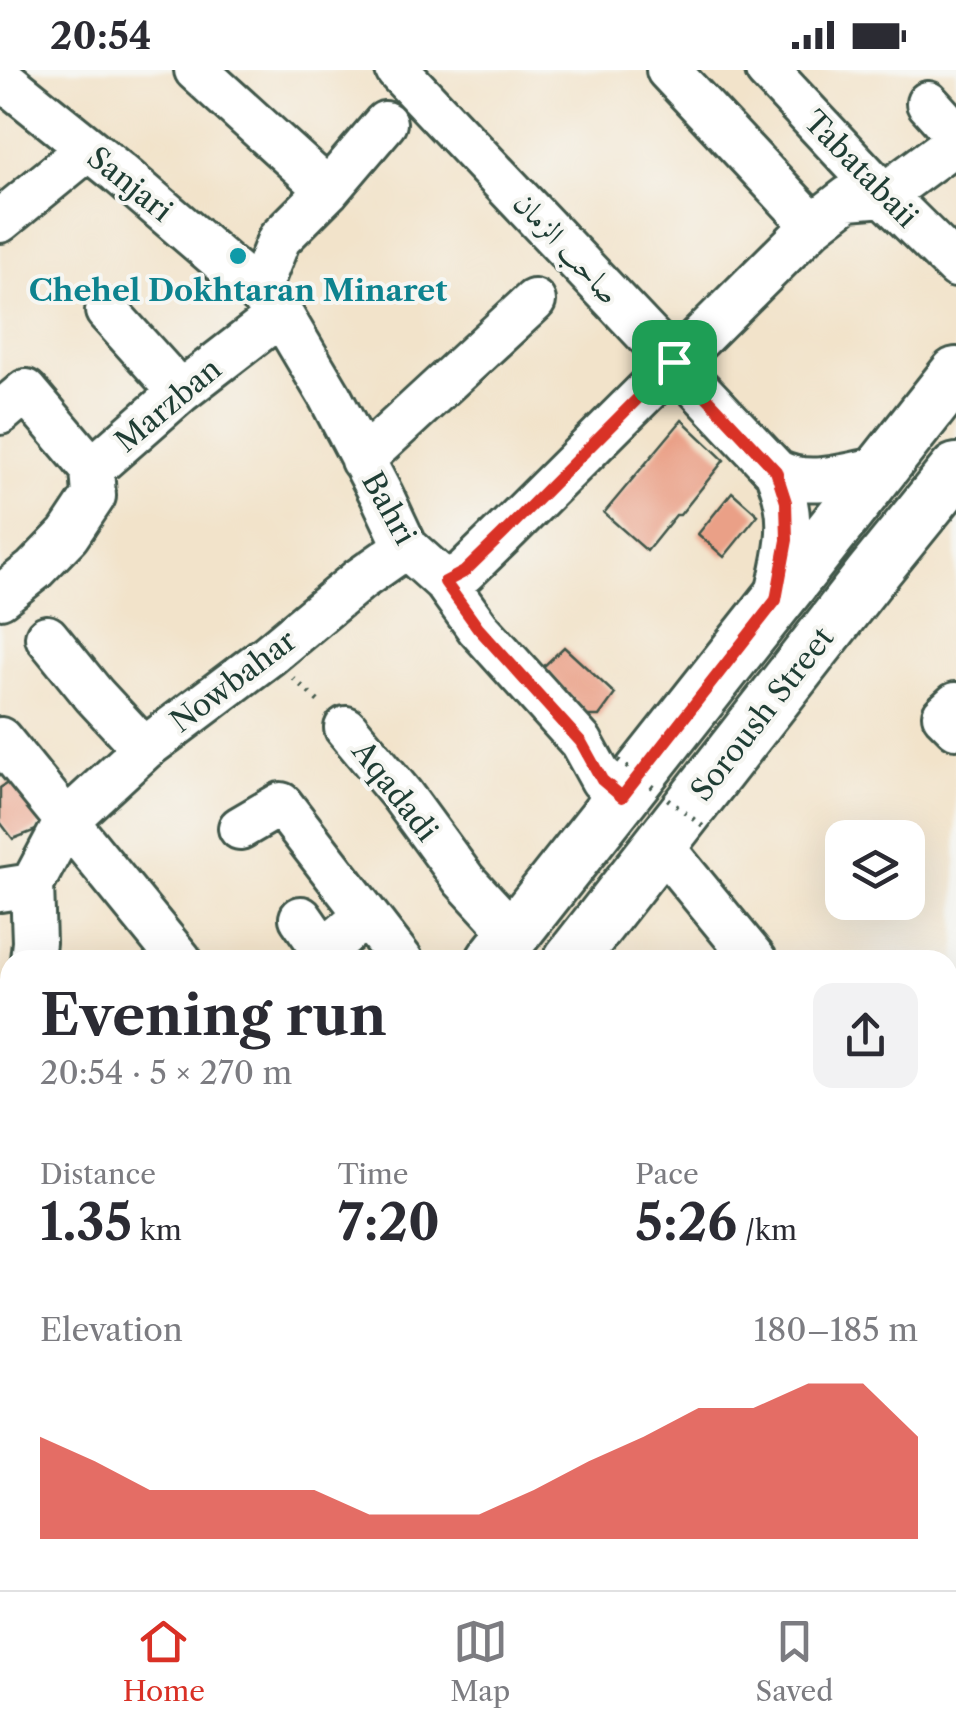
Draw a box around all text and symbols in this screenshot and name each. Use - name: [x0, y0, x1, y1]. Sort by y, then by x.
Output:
- text: 20:54: [50, 12, 151, 59]
- street label: Tabatabaii: [796, 103, 926, 235]
- street label: Sanjari: [80, 139, 180, 229]
- street label: صاحب الزمان: [505, 184, 628, 312]
- marker: Chehel Dokhtaran Minaret: [227, 245, 249, 267]
- place label: Chehel Dokhtaran Minaret: [29, 272, 447, 309]
- pin: [632, 320, 717, 405]
- icon: arrive: [647, 335, 702, 390]
- street label: Marzban: [108, 350, 229, 460]
- street label: Bahri: [354, 465, 424, 551]
- street label: Soroush Street: [683, 619, 842, 808]
- street label: Nowbahar: [163, 622, 303, 740]
- street label: Aqadadi: [344, 733, 446, 849]
- map controls: [825, 820, 925, 920]
- button: layers: [825, 820, 925, 920]
- text: Evening run: [40, 982, 387, 1049]
- button: share: [813, 983, 918, 1088]
- text: 20:54 · 5 × 270 m: [40, 1053, 292, 1092]
- text: Distance: [40, 1157, 156, 1191]
- text: Time: [338, 1157, 408, 1191]
- text: Pace: [635, 1157, 699, 1191]
- text: 1.35: [40, 1191, 132, 1253]
- text: 7:20: [338, 1191, 440, 1253]
- text: 5:26: [635, 1191, 737, 1253]
- text: km: [132, 1213, 182, 1247]
- text: /km: [737, 1213, 797, 1247]
- text: Elevation: [40, 1310, 183, 1349]
- text: 180–185 m: [754, 1310, 918, 1349]
- tab: Home: [123, 1614, 205, 1708]
- tab: Map: [450, 1614, 510, 1708]
- tab: Saved: [756, 1614, 833, 1708]

